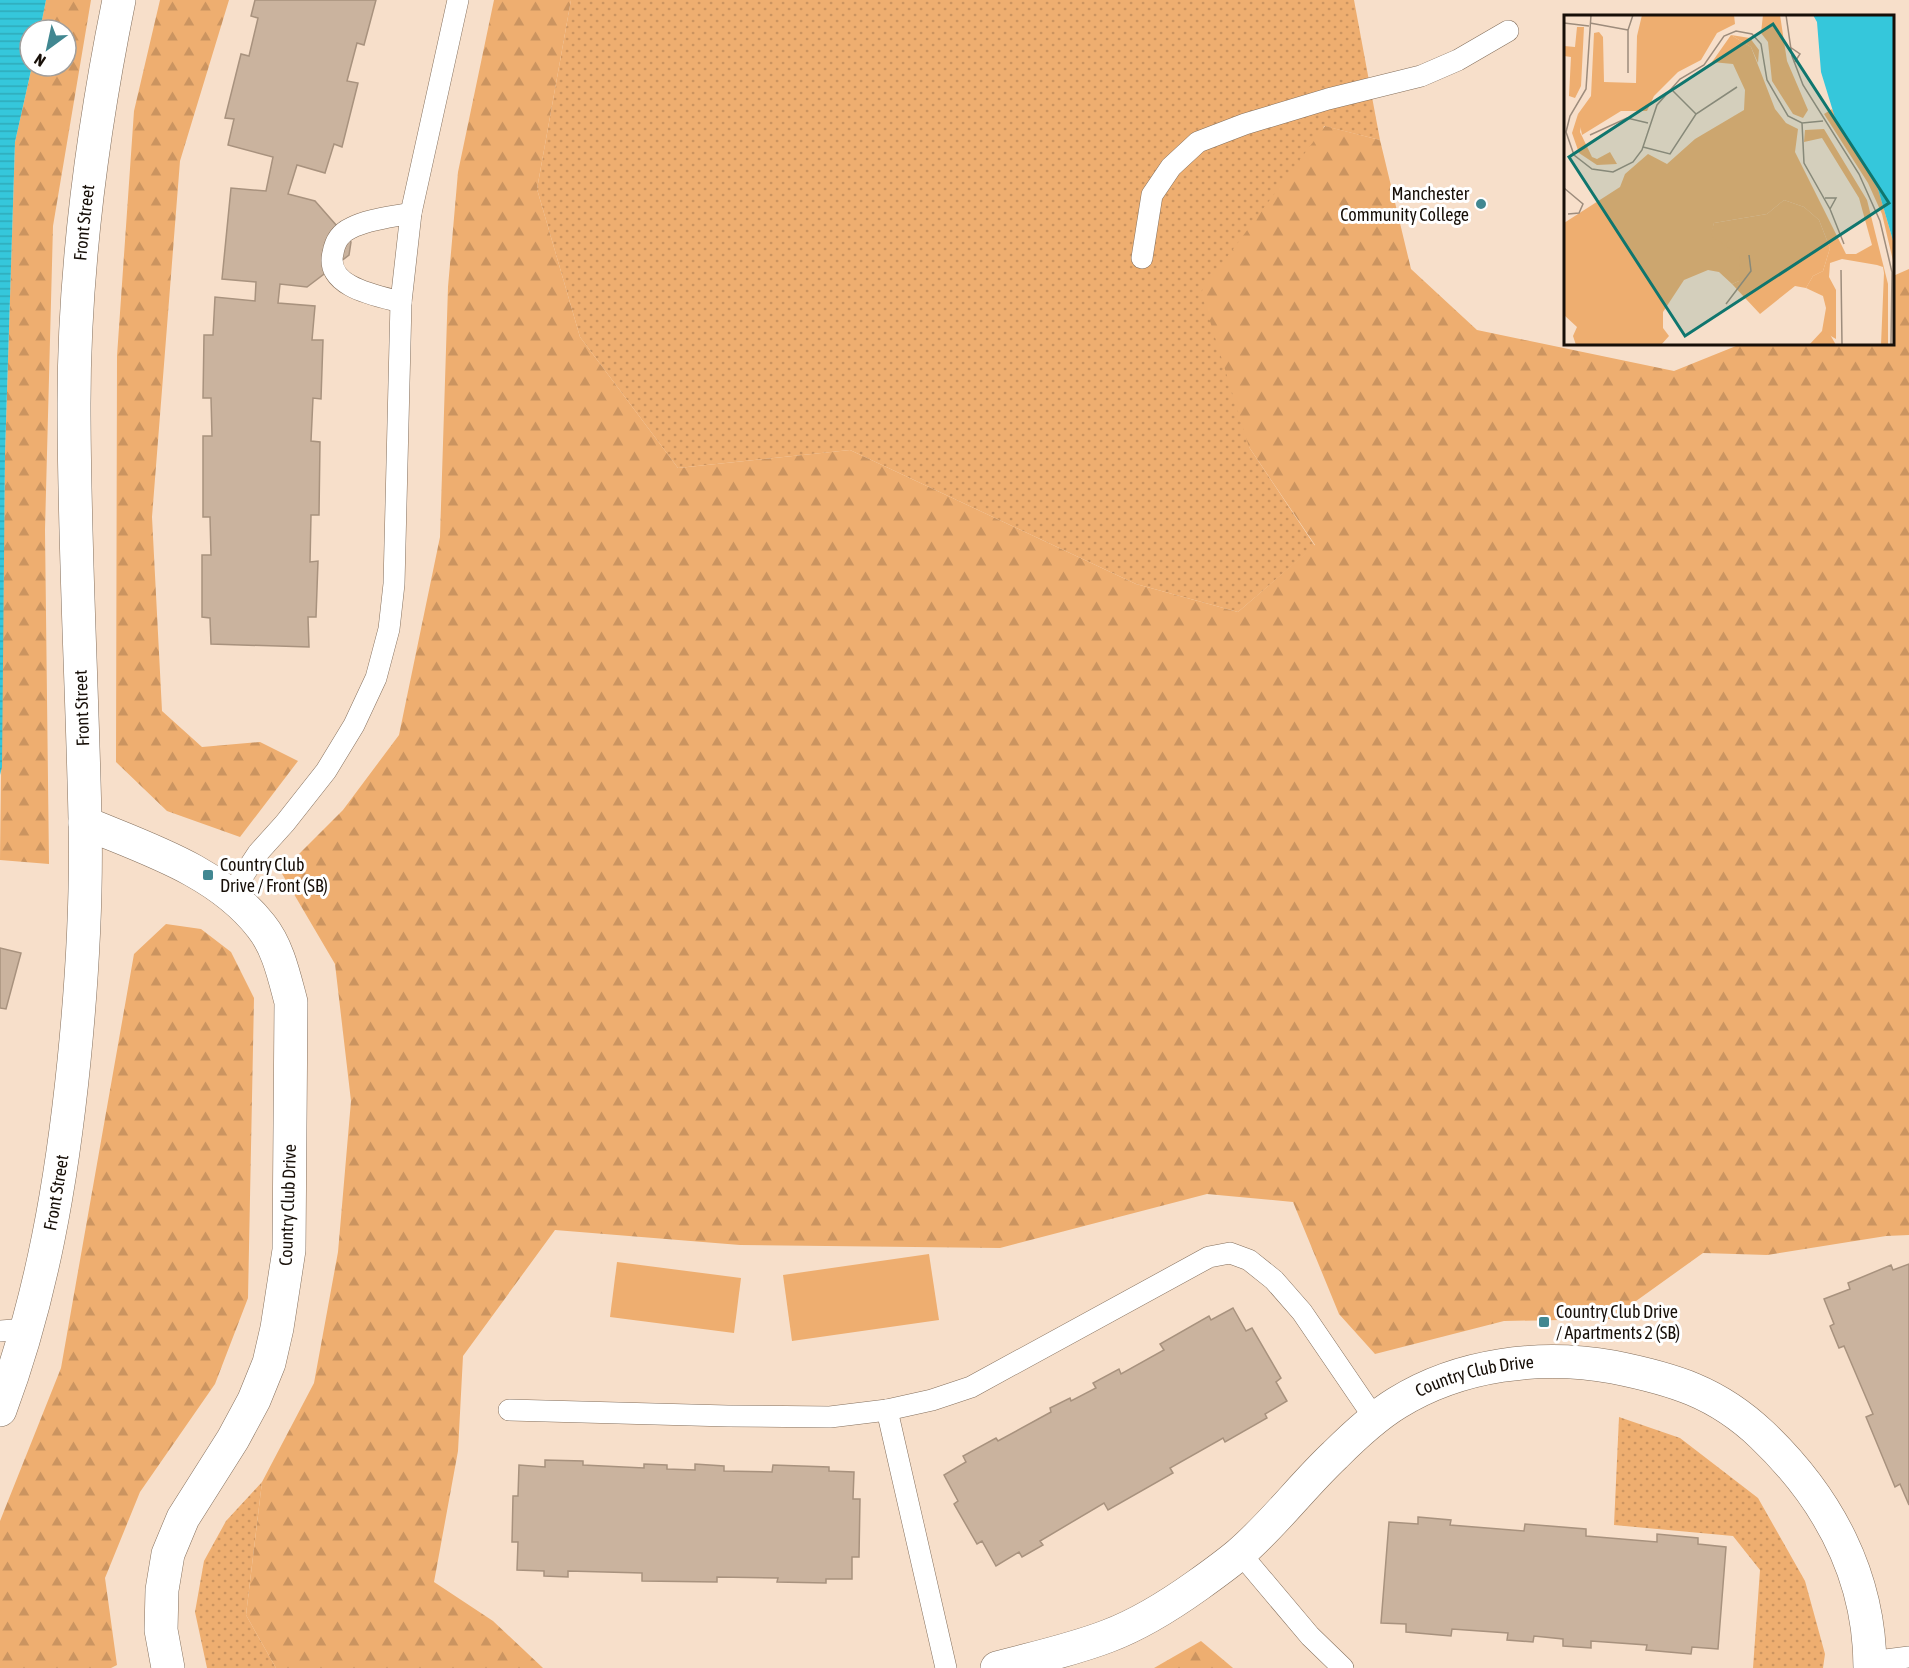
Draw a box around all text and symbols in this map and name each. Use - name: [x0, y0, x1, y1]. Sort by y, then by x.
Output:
- inset map: [1564, 15, 1894, 345]
- north arrow: [18, 18, 78, 78]
- text: N: [31, 50, 49, 71]
- street label: Front Street: [69, 183, 98, 262]
- place label: Manchester Community College: [1340, 183, 1470, 225]
- marker: Manchester Community College: [1474, 197, 1488, 211]
- street label: Front Street: [70, 669, 93, 747]
- place label: Country Club Drive / Front (SB): [220, 854, 328, 896]
- marker: Country Club Drive / Front (SB): [201, 868, 215, 882]
- street label: Country Club Drive: [275, 1144, 300, 1266]
- street label: Front Street: [39, 1153, 72, 1232]
- place label: Country Club Drive / Apartments 2 (SB): [1556, 1301, 1680, 1343]
- marker: Country Club Drive / Apartments 2 (SB): [1537, 1315, 1551, 1329]
- street label: Country Club Drive: [1412, 1351, 1534, 1401]

